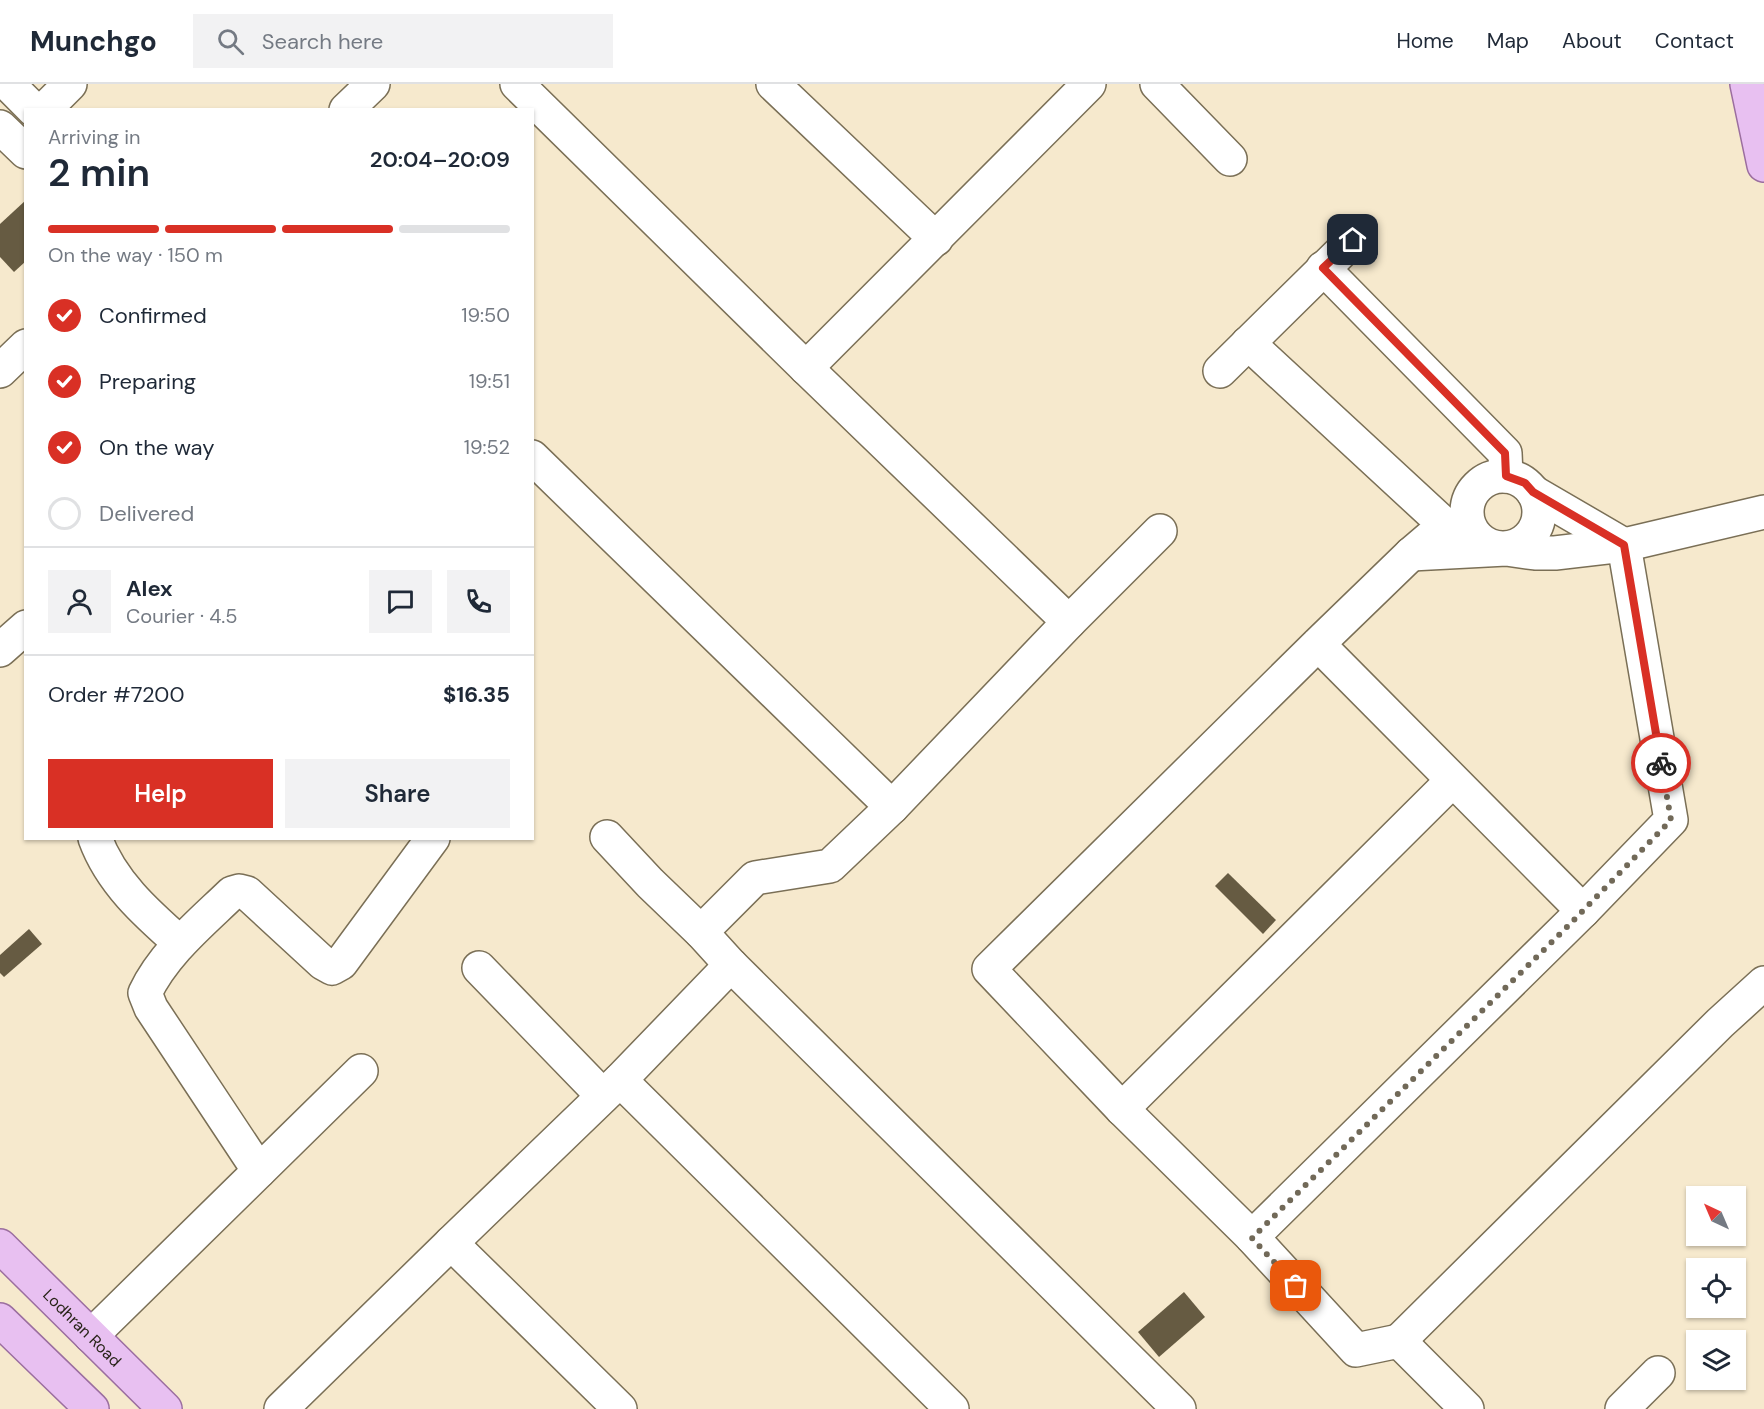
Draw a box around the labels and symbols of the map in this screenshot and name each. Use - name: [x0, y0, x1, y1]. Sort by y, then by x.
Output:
- pin: [1327, 214, 1378, 265]
- courier: [1631, 733, 1691, 793]
- north arrow: [1686, 1186, 1746, 1246]
- pin: [1270, 1260, 1321, 1311]
- street label: Lodhran Road: [39, 1284, 126, 1371]

